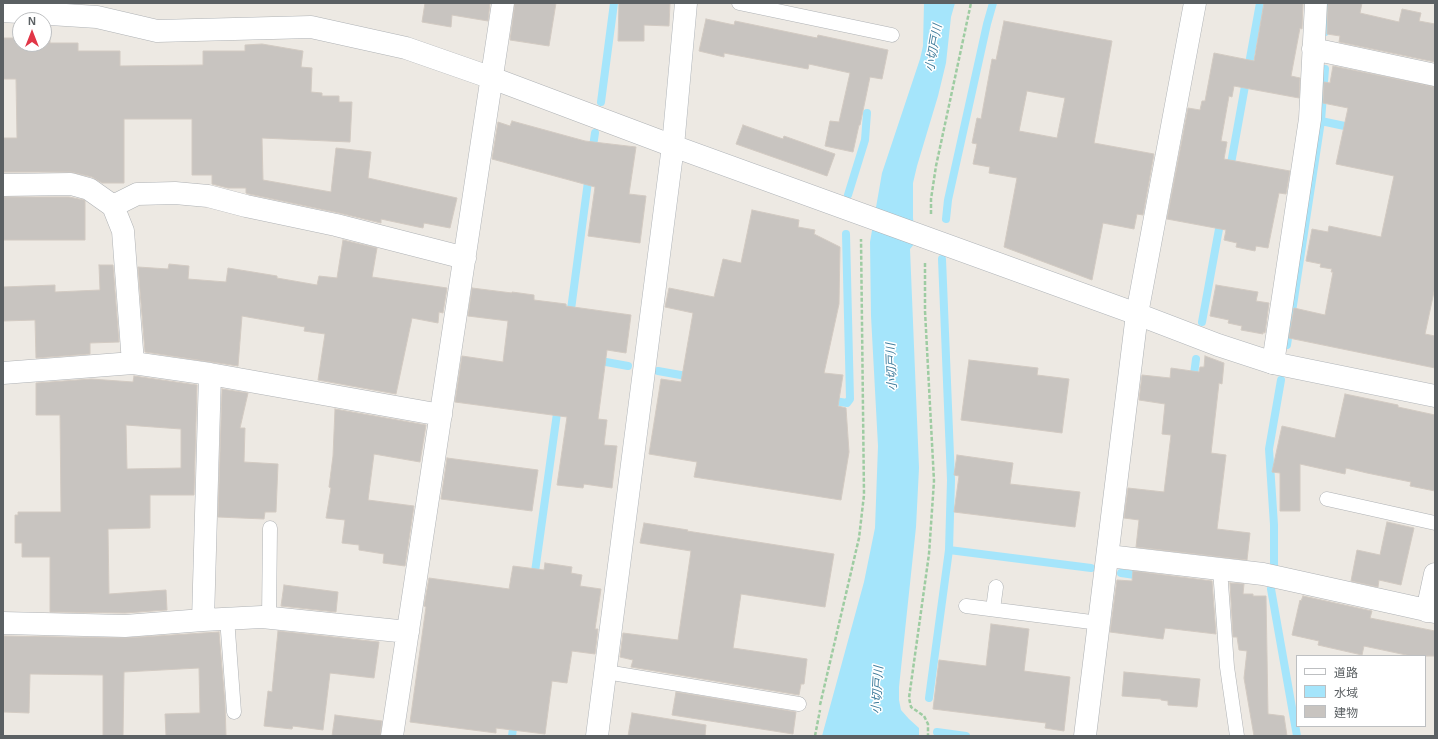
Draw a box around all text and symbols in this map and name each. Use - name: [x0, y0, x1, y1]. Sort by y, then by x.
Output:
- north arrow: [12, 12, 52, 52]
- text: N: [28, 15, 36, 27]
- water label: 小切戸川: [923, 23, 945, 73]
- water label: 小切戸川: [884, 343, 900, 391]
- legend: [1296, 655, 1426, 727]
- water label: 小切戸川: [870, 666, 886, 714]
- text: 道路: [1334, 666, 1358, 680]
- text: 水域: [1334, 686, 1358, 700]
- text: 建物: [1334, 706, 1358, 720]

